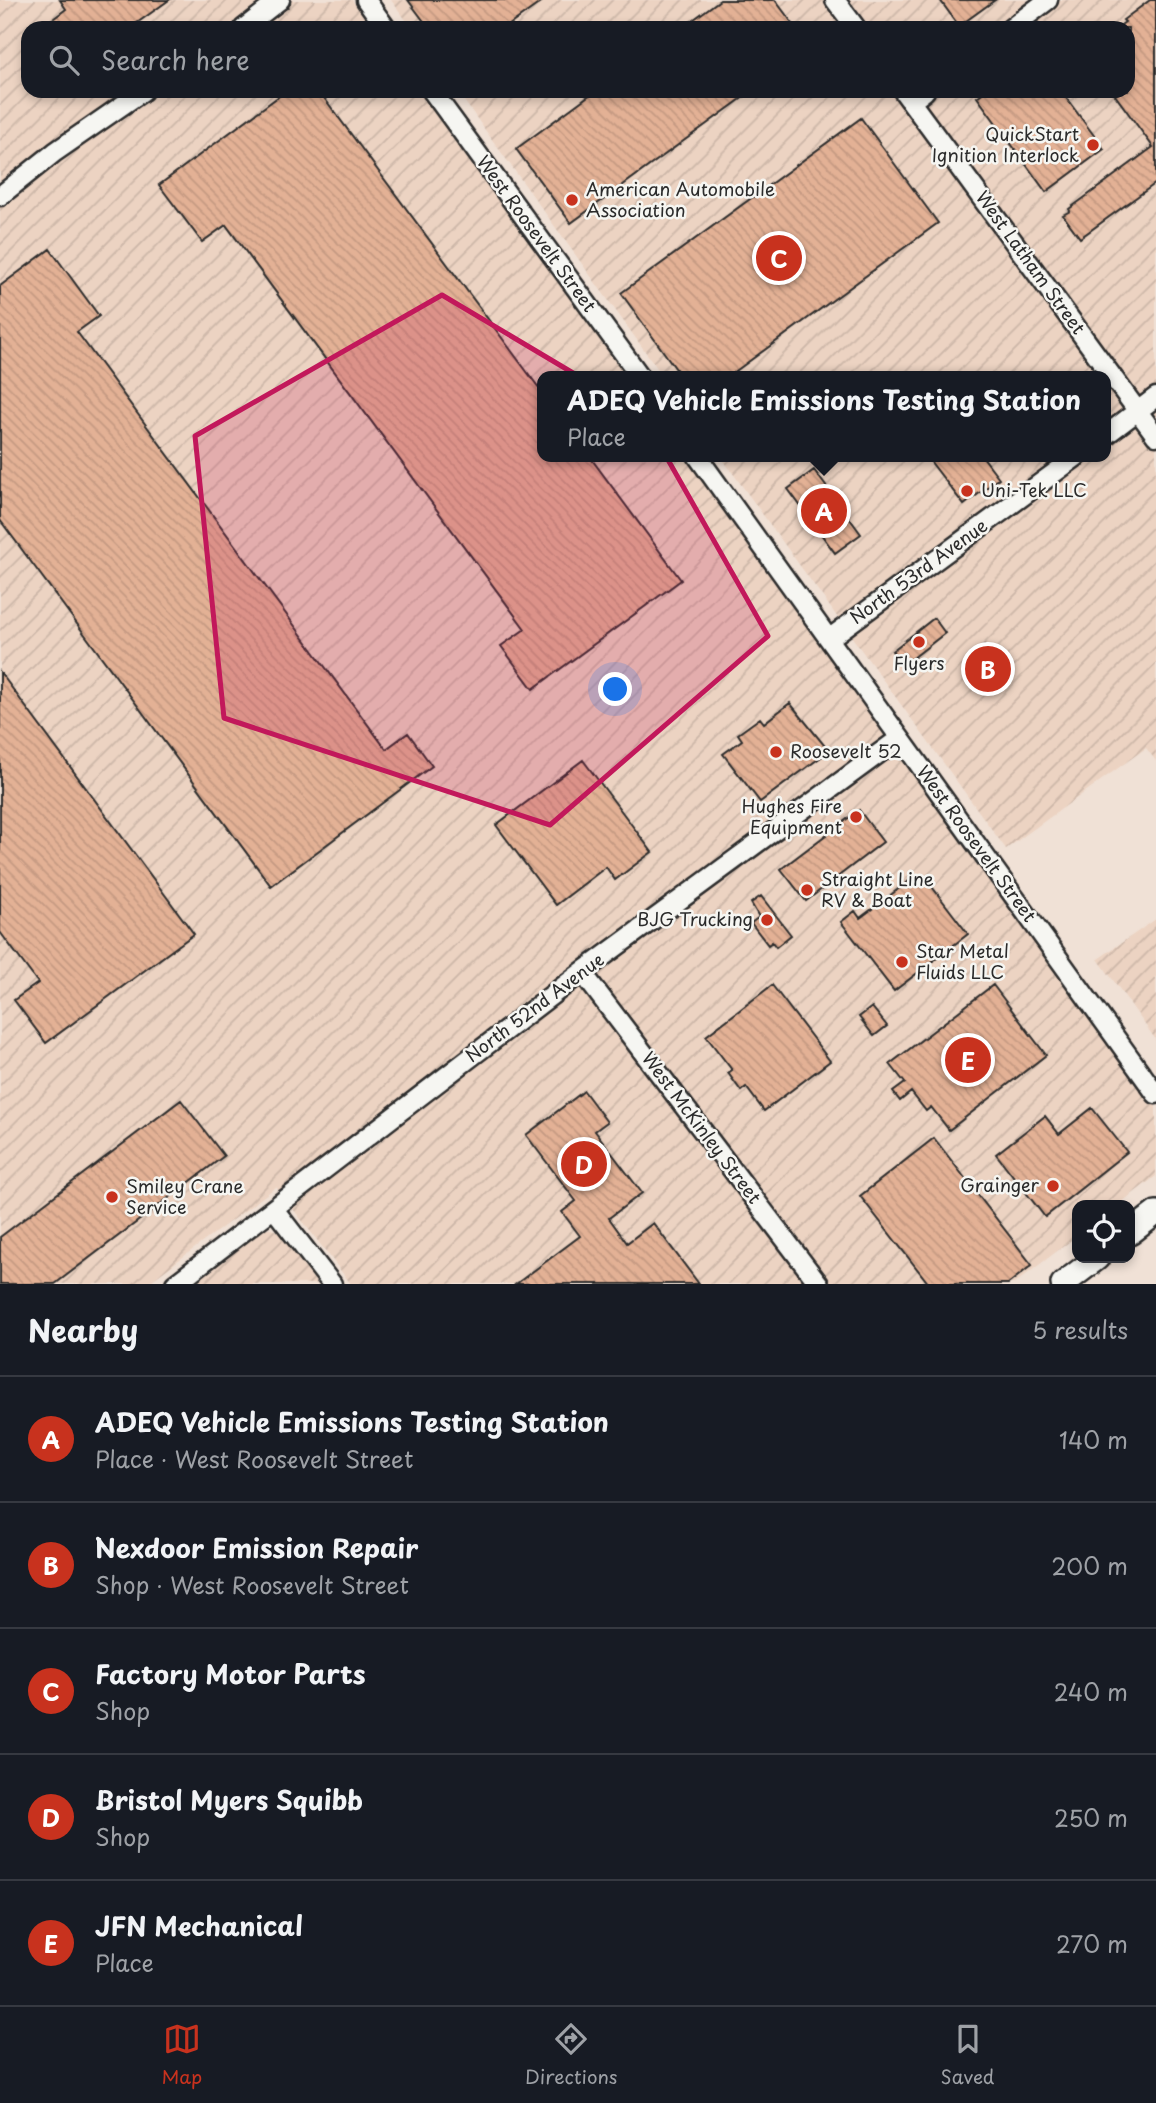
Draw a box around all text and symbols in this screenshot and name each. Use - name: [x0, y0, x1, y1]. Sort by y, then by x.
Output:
- search box: [21, 21, 1135, 98]
- text: Search here: [101, 40, 250, 79]
- icon: search: [45, 41, 83, 79]
- place label: QuickStart Ignition Interlock: [932, 120, 1079, 168]
- marker: QuickStart Ignition Interlock: [1085, 137, 1101, 153]
- street label: West Roosevelt Street: [471, 149, 603, 317]
- place label: American Automobile Association: [586, 175, 775, 223]
- street label: West Latham Street: [970, 185, 1093, 340]
- marker: American Automobile Association: [564, 192, 580, 208]
- pin: C: [756, 232, 802, 284]
- popup: [537, 371, 1111, 462]
- text: ADEQ Vehicle Emissions Testing Station: [567, 380, 1081, 419]
- text: Place: [567, 419, 626, 454]
- place label: Uni-Tek LLC: [981, 476, 1087, 503]
- marker: Uni-Tek LLC: [959, 483, 975, 499]
- pin: A: [801, 485, 847, 537]
- street label: North 53rd Avenue: [844, 511, 993, 630]
- marker: Flyers: [911, 634, 927, 650]
- pin: B: [965, 643, 1011, 695]
- place label: Flyers: [894, 649, 944, 676]
- your location: [598, 672, 632, 706]
- place label: Roosevelt 52: [790, 737, 902, 764]
- marker: Roosevelt 52: [768, 744, 784, 760]
- street label: West Roosevelt Street: [911, 759, 1043, 927]
- place label: Hughes Fire Equipment: [742, 792, 842, 840]
- marker: Hughes Fire Equipment: [848, 809, 864, 825]
- place label: Straight Line RV & Boat: [821, 865, 934, 913]
- marker: Straight Line RV & Boat: [799, 882, 815, 898]
- place label: BJG Trucking: [637, 905, 753, 932]
- marker: BJG Trucking: [759, 912, 775, 928]
- place label: Star Metal Fluids LLC: [916, 937, 1009, 985]
- street label: North 52nd Avenue: [459, 946, 609, 1068]
- marker: Star Metal Fluids LLC: [894, 954, 910, 970]
- pin: E: [945, 1034, 991, 1086]
- street label: West McKinley Street: [636, 1045, 768, 1209]
- pin: D: [561, 1138, 607, 1190]
- place label: Grainger: [960, 1171, 1040, 1198]
- place label: Smiley Crane Service: [126, 1172, 244, 1220]
- marker: Grainger: [1045, 1178, 1061, 1194]
- marker: Smiley Crane Service: [104, 1189, 120, 1205]
- map controls: [1072, 1200, 1135, 1263]
- button: locate: [1072, 1200, 1135, 1263]
- text: Nearby: [28, 1307, 138, 1352]
- text: 5 results: [1032, 1312, 1128, 1347]
- text: ADEQ Vehicle Emissions Testing Station: [95, 1402, 609, 1441]
- text: A: [42, 1422, 60, 1457]
- text: 140 m: [1059, 1422, 1128, 1457]
- text: Place · West Roosevelt Street: [95, 1441, 413, 1476]
- text: Nexdoor Emission Repair: [95, 1528, 418, 1567]
- text: B: [43, 1548, 59, 1583]
- text: 200 m: [1051, 1548, 1128, 1583]
- text: Shop · West Roosevelt Street: [95, 1567, 409, 1602]
- text: Factory Motor Parts: [95, 1654, 366, 1693]
- text: C: [42, 1674, 60, 1709]
- text: 240 m: [1054, 1674, 1128, 1709]
- text: Shop: [95, 1693, 150, 1728]
- text: Bristol Myers Squibb: [95, 1780, 363, 1819]
- text: D: [42, 1800, 60, 1835]
- text: 250 m: [1054, 1800, 1128, 1835]
- text: Shop: [95, 1819, 150, 1854]
- text: JFN Mechanical: [95, 1906, 303, 1945]
- text: E: [44, 1926, 58, 1961]
- text: 270 m: [1056, 1926, 1128, 1961]
- text: Place: [95, 1945, 154, 1980]
- tab: Map: [162, 2020, 202, 2090]
- tab: Directions: [525, 2020, 618, 2090]
- tab: Saved: [941, 2020, 994, 2090]

